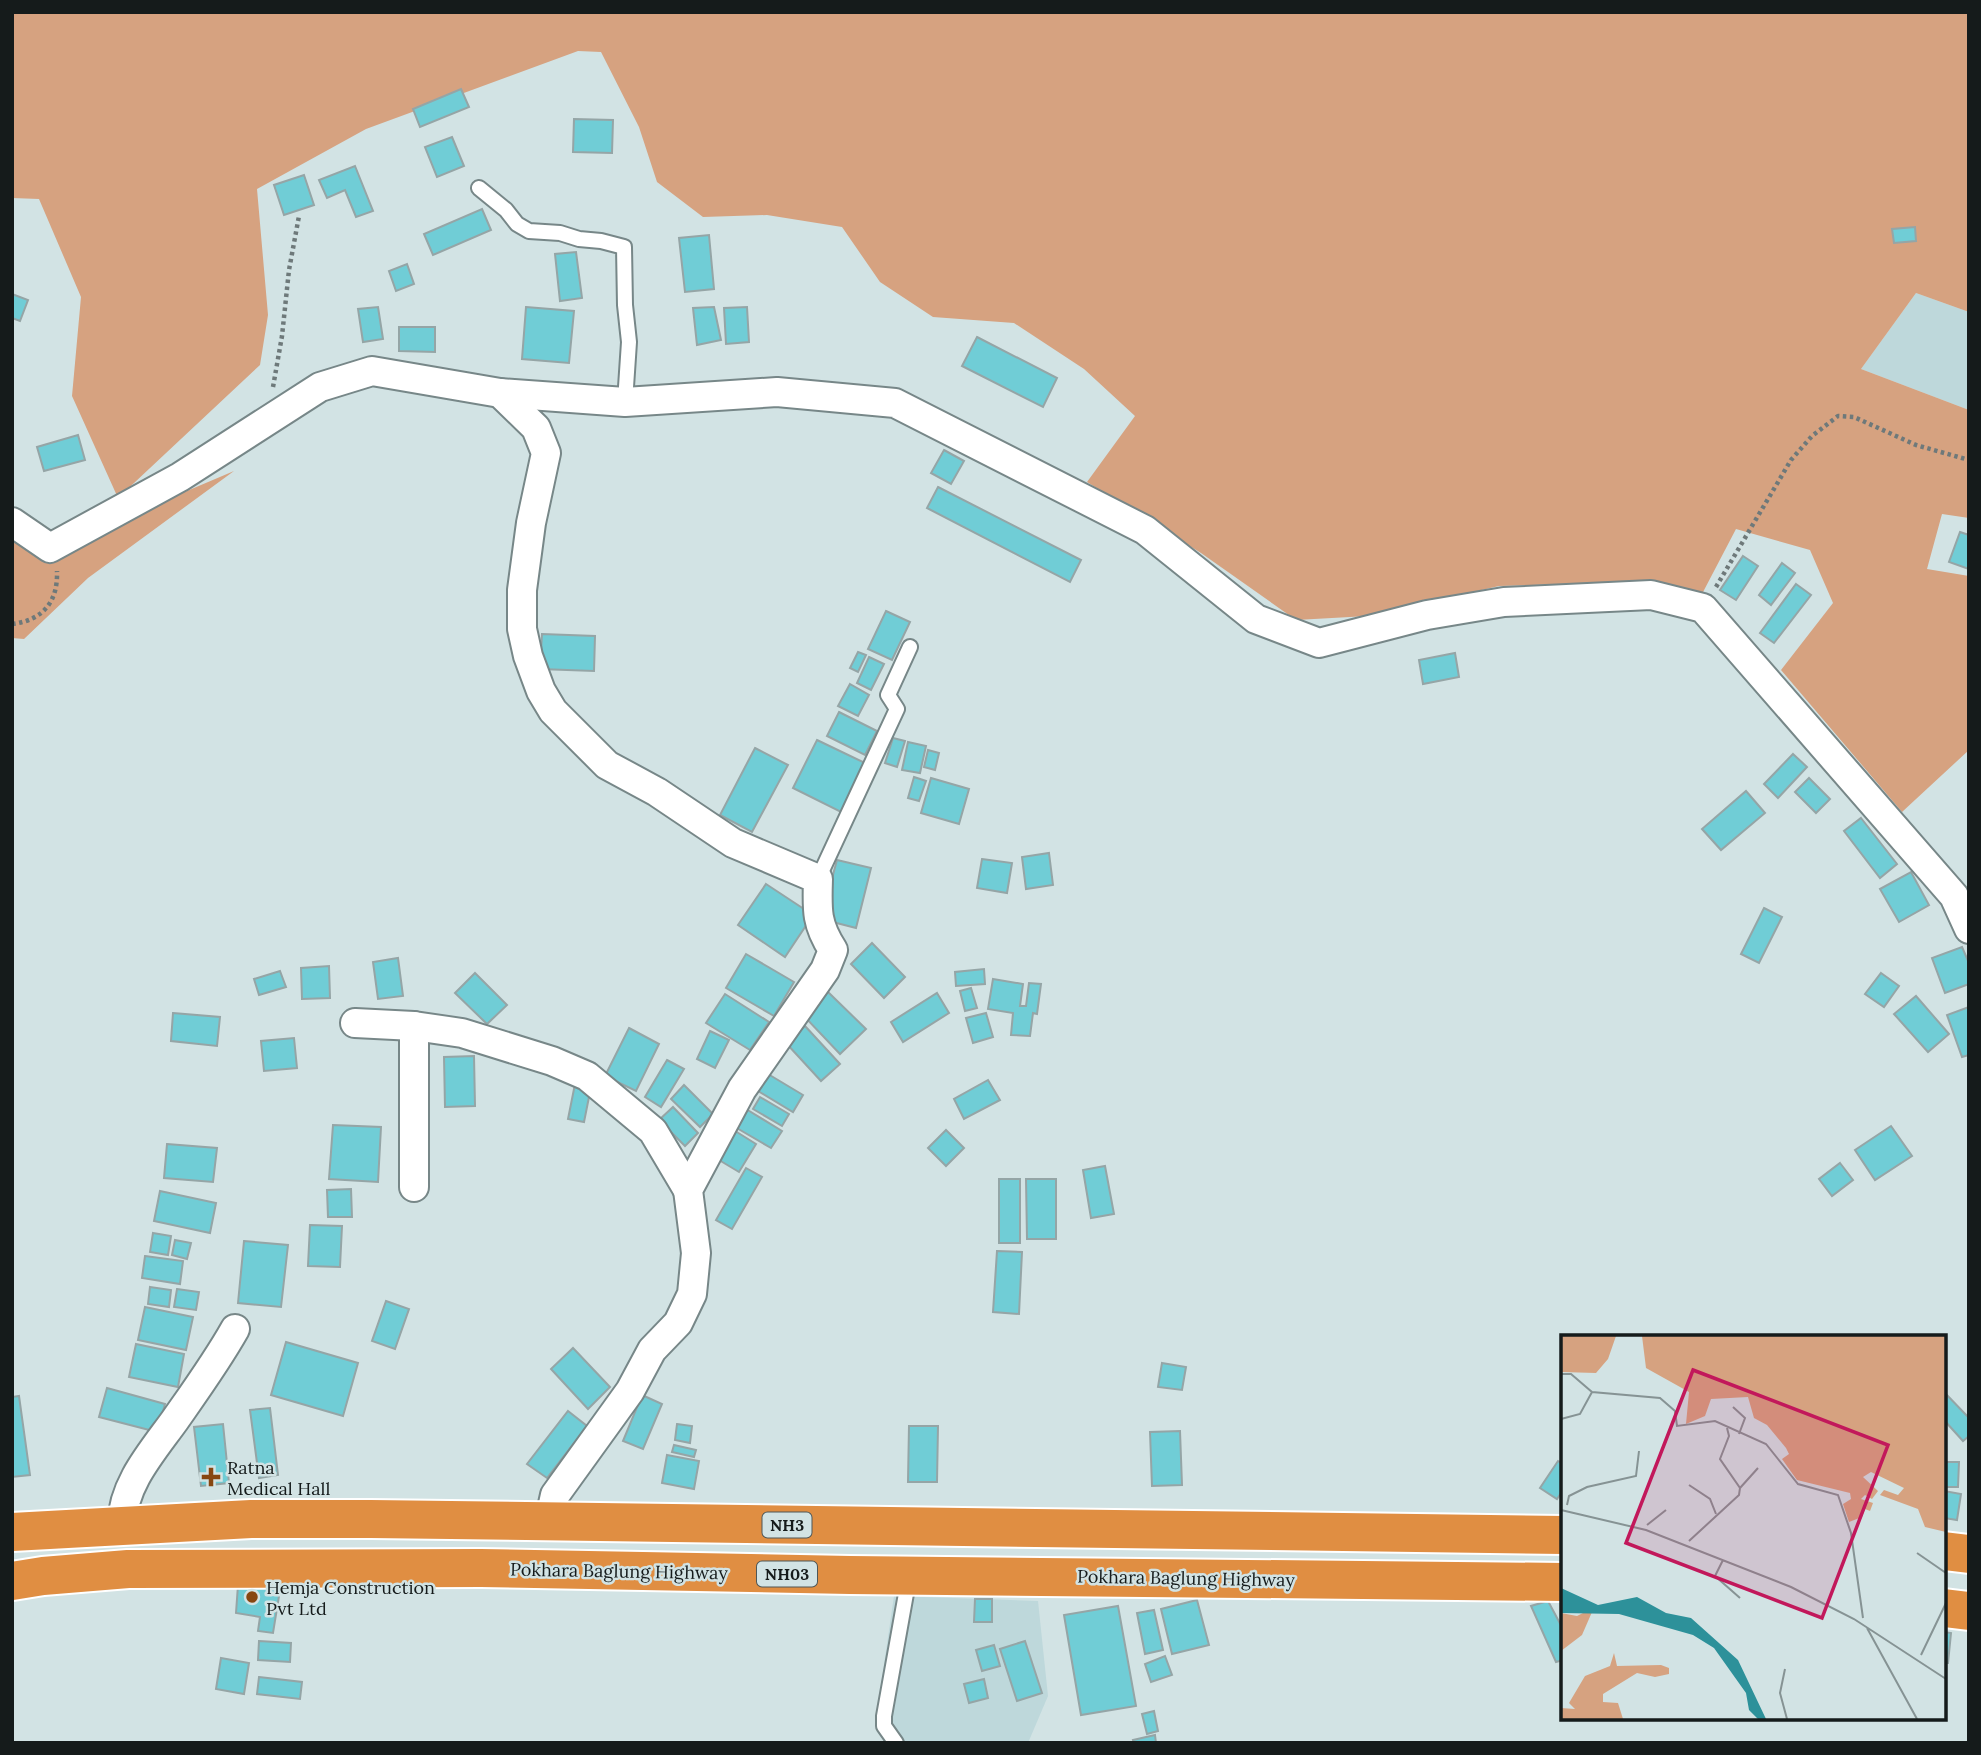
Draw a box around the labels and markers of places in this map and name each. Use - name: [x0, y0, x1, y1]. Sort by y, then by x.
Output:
- place label: Ratna Medical Hall: [227, 1456, 330, 1500]
- marker: Ratna Medical Hall: [201, 1467, 221, 1487]
- place label: Hemja Construction Pvt Ltd: [266, 1576, 435, 1620]
- marker: Hemja Construction Pvt Ltd: [244, 1589, 260, 1605]

